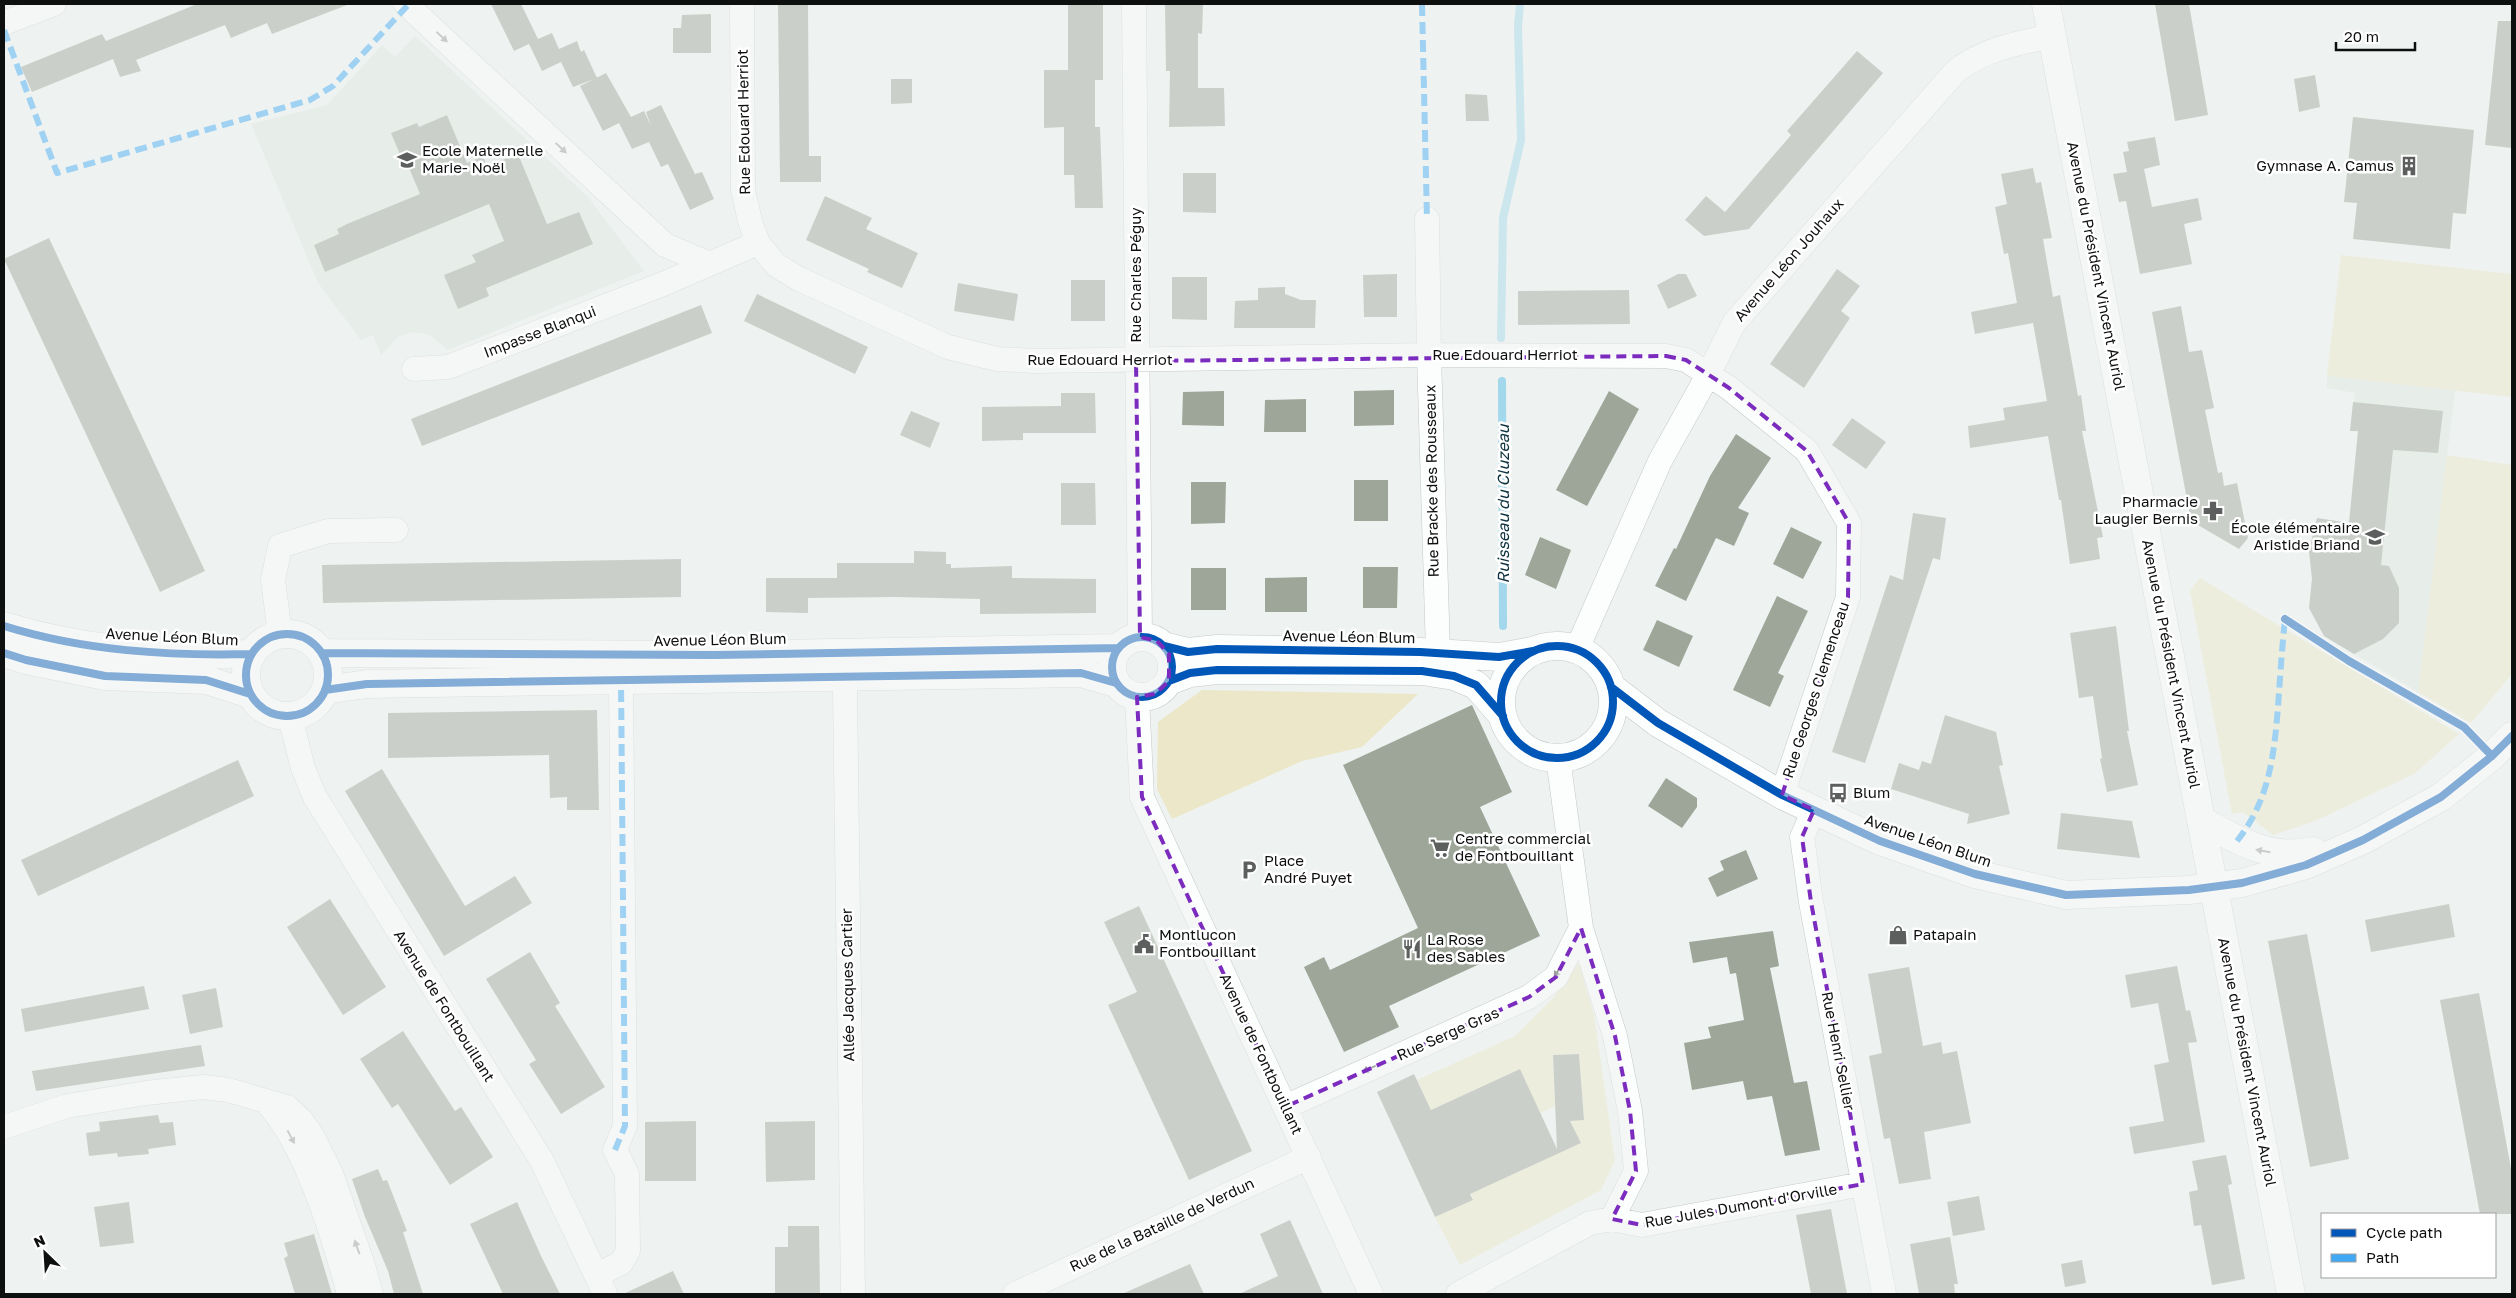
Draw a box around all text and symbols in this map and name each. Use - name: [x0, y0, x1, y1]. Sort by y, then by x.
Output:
- scale bar: [2336, 20, 2415, 52]
- text: 20 m: [2344, 27, 2379, 45]
- one-way arrow: [435, 31, 447, 43]
- street label: Rue Edouard Herriot: [733, 49, 753, 195]
- street label: Avenue du Président Vincent Auriol: [2064, 140, 2130, 392]
- place label: Ecole Maternelle Marie- Noël: [422, 141, 543, 176]
- one-way arrow: [554, 142, 566, 154]
- school or university icon: Ecole Maternelle Marie- Noël: [396, 149, 418, 171]
- building icon: Gymnase A. Camus: [2398, 155, 2420, 177]
- place label: Gymnase A. Camus: [2256, 156, 2394, 174]
- street label: Avenue Léon Jouhaux: [1730, 194, 1847, 325]
- street label: Rue Charles Péguy: [1126, 207, 1144, 343]
- street label: Impasse Blanqui: [481, 301, 598, 361]
- street label: Rue Edouard Herriot: [1432, 345, 1578, 363]
- street label: Rue Edouard Herriot: [1027, 350, 1173, 368]
- street label: Rue Bracke des Rousseaux: [1420, 385, 1442, 577]
- water label: Ruisseau du Cluzeau: [1493, 423, 1513, 583]
- place label: Pharmacie Laugier Bernis: [2094, 492, 2198, 527]
- pharmacy icon: Pharmacie Laugier Bernis: [2202, 500, 2224, 522]
- place label: École élémentaire Aristide Briand: [2231, 518, 2360, 553]
- school or university icon: École élémentaire Aristide Briand: [2364, 526, 2386, 548]
- street label: Avenue du Président Vincent Auriol: [2139, 538, 2205, 790]
- street label: Rue Georges Clemenceau: [1778, 599, 1852, 780]
- street label: Avenue Léon Blum: [105, 624, 239, 648]
- street label: Avenue Léon Blum: [1282, 626, 1416, 646]
- street label: Avenue Léon Blum: [653, 629, 787, 649]
- bus stop icon: Blum: [1827, 782, 1849, 804]
- place label: Blum: [1853, 783, 1890, 801]
- street label: Avenue Léon Blum: [1863, 810, 1994, 870]
- place label: Centre commercial de Fontbouillant: [1455, 829, 1591, 864]
- supermarket icon: Centre commercial de Fontbouillant: [1429, 837, 1451, 859]
- one-way arrow: [2255, 846, 2271, 854]
- place label: Place André Puyet: [1264, 851, 1352, 886]
- parking icon: Place André Puyet: [1238, 859, 1260, 881]
- street label: Allée Jacques Cartier: [837, 908, 857, 1062]
- shop icon: Patapain: [1887, 924, 1909, 946]
- place label: Montlucon Fontbouillant: [1159, 925, 1256, 960]
- place label: Patapain: [1913, 925, 1976, 943]
- street label: Avenue de Fontbouillant: [391, 926, 499, 1085]
- place label: La Rose des Sables: [1427, 930, 1505, 965]
- public building icon: Montlucon Fontbouillant: [1133, 933, 1155, 955]
- street label: Avenue du Président Vincent Auriol: [2215, 936, 2281, 1188]
- restaurant icon: La Rose des Sables: [1401, 938, 1423, 960]
- one-way arrow: [1554, 964, 1563, 978]
- street label: Avenue de Fontbouillant: [1217, 970, 1307, 1137]
- street label: Rue Henri Sellier: [1819, 990, 1859, 1112]
- street label: Rue Serge Gras: [1394, 1003, 1501, 1064]
- one-way arrow: [1362, 1065, 1376, 1073]
- one-way arrow: [287, 1130, 295, 1145]
- street label: Rue de la Bataille de Verdun: [1066, 1173, 1257, 1275]
- street label: Rue Jules Dumont d'Orville: [1643, 1179, 1839, 1231]
- legend: [2321, 1213, 2496, 1278]
- text: Cycle path: [2366, 1223, 2442, 1241]
- north arrow: [20, 1228, 70, 1278]
- text: N: [31, 1231, 48, 1251]
- one-way arrow: [353, 1240, 360, 1255]
- text: Path: [2366, 1248, 2399, 1266]

